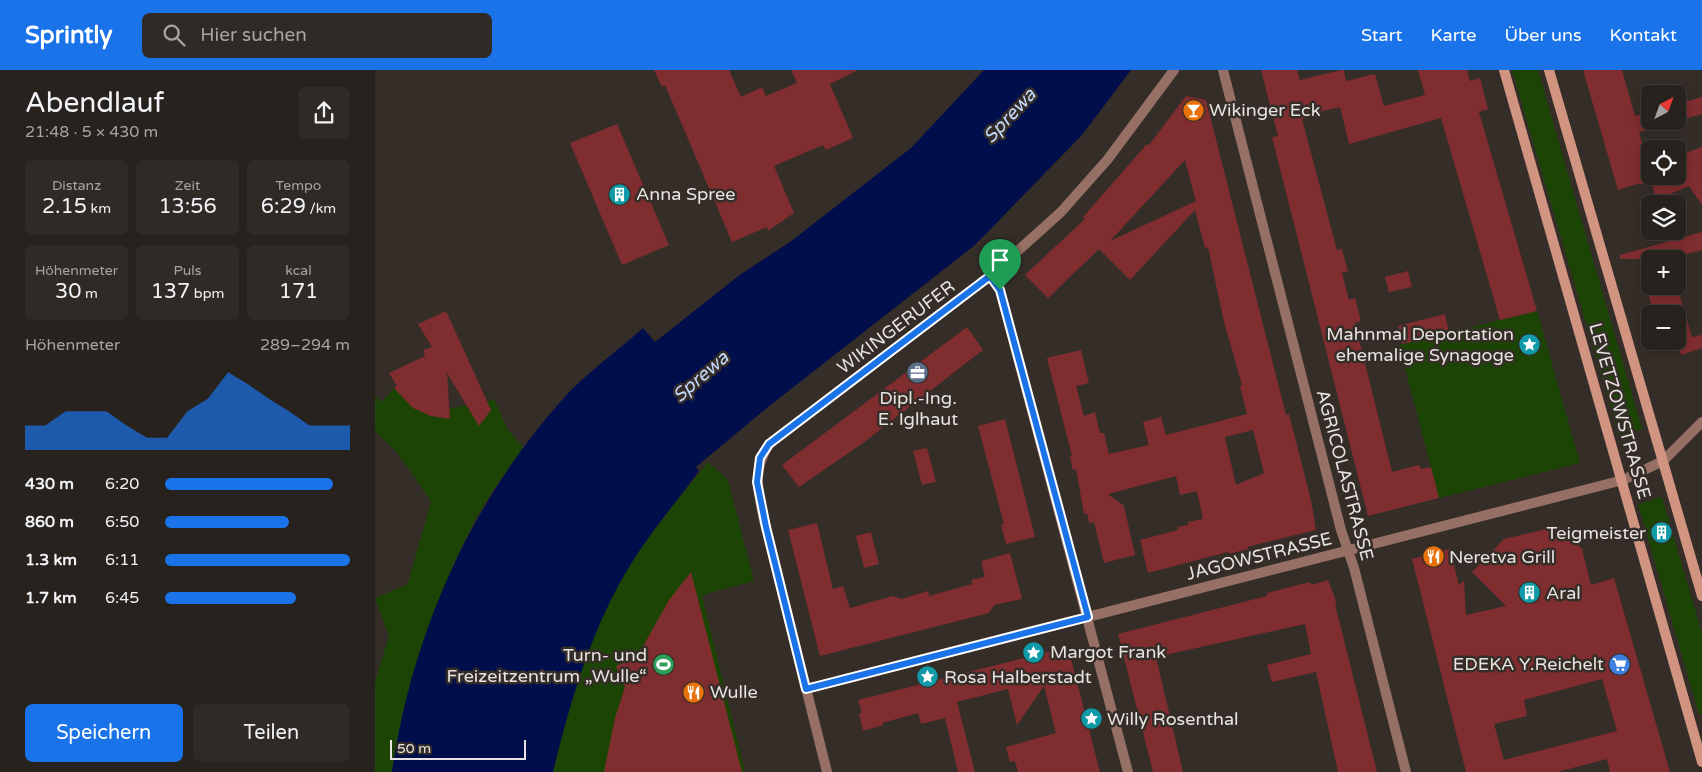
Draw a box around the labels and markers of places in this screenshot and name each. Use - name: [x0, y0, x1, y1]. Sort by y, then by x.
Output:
- bar icon: Wikinger Eck: [1181, 98, 1205, 122]
- place label: Wikinger Eck: [1209, 99, 1321, 121]
- building icon: Anna Spree: [608, 182, 632, 206]
- place label: Anna Spree: [636, 183, 735, 205]
- pin: [979, 239, 1021, 290]
- place label: Mahnmal Deportation ehemalige Synagoge: [1326, 323, 1514, 366]
- place icon: Mahnmal Deportation ehemalige Synagoge: [1518, 332, 1542, 356]
- office icon: Dipl.-Ing. E. Iglhaut: [906, 361, 930, 385]
- place label: Dipl.-Ing. E. Iglhaut: [878, 387, 958, 430]
- building icon: Teigmeister: [1650, 521, 1674, 545]
- place label: Teigmeister: [1547, 522, 1646, 544]
- restaurant icon: Neretva Grill: [1421, 545, 1445, 569]
- place label: Neretva Grill: [1449, 546, 1555, 568]
- building icon: Aral: [1518, 581, 1542, 605]
- place label: Aral: [1546, 582, 1581, 604]
- place icon: Margot Frank: [1022, 640, 1046, 664]
- place label: Margot Frank: [1050, 641, 1166, 663]
- place label: Turn- und Freizeitzentrum „Wulle“: [447, 644, 647, 687]
- supermarket icon: EDEKA Y.Reichelt: [1608, 652, 1632, 676]
- sports icon: Turn- und Freizeitzentrum „Wulle“: [651, 653, 675, 677]
- place label: EDEKA Y.Reichelt: [1453, 653, 1604, 675]
- place icon: Rosa Halberstadt: [916, 665, 940, 689]
- place label: Rosa Halberstadt: [944, 666, 1092, 688]
- restaurant icon: Wulle: [682, 680, 706, 704]
- place label: Wulle: [710, 681, 758, 703]
- place icon: Willy Rosenthal: [1079, 707, 1103, 731]
- place label: Willy Rosenthal: [1107, 708, 1239, 730]

